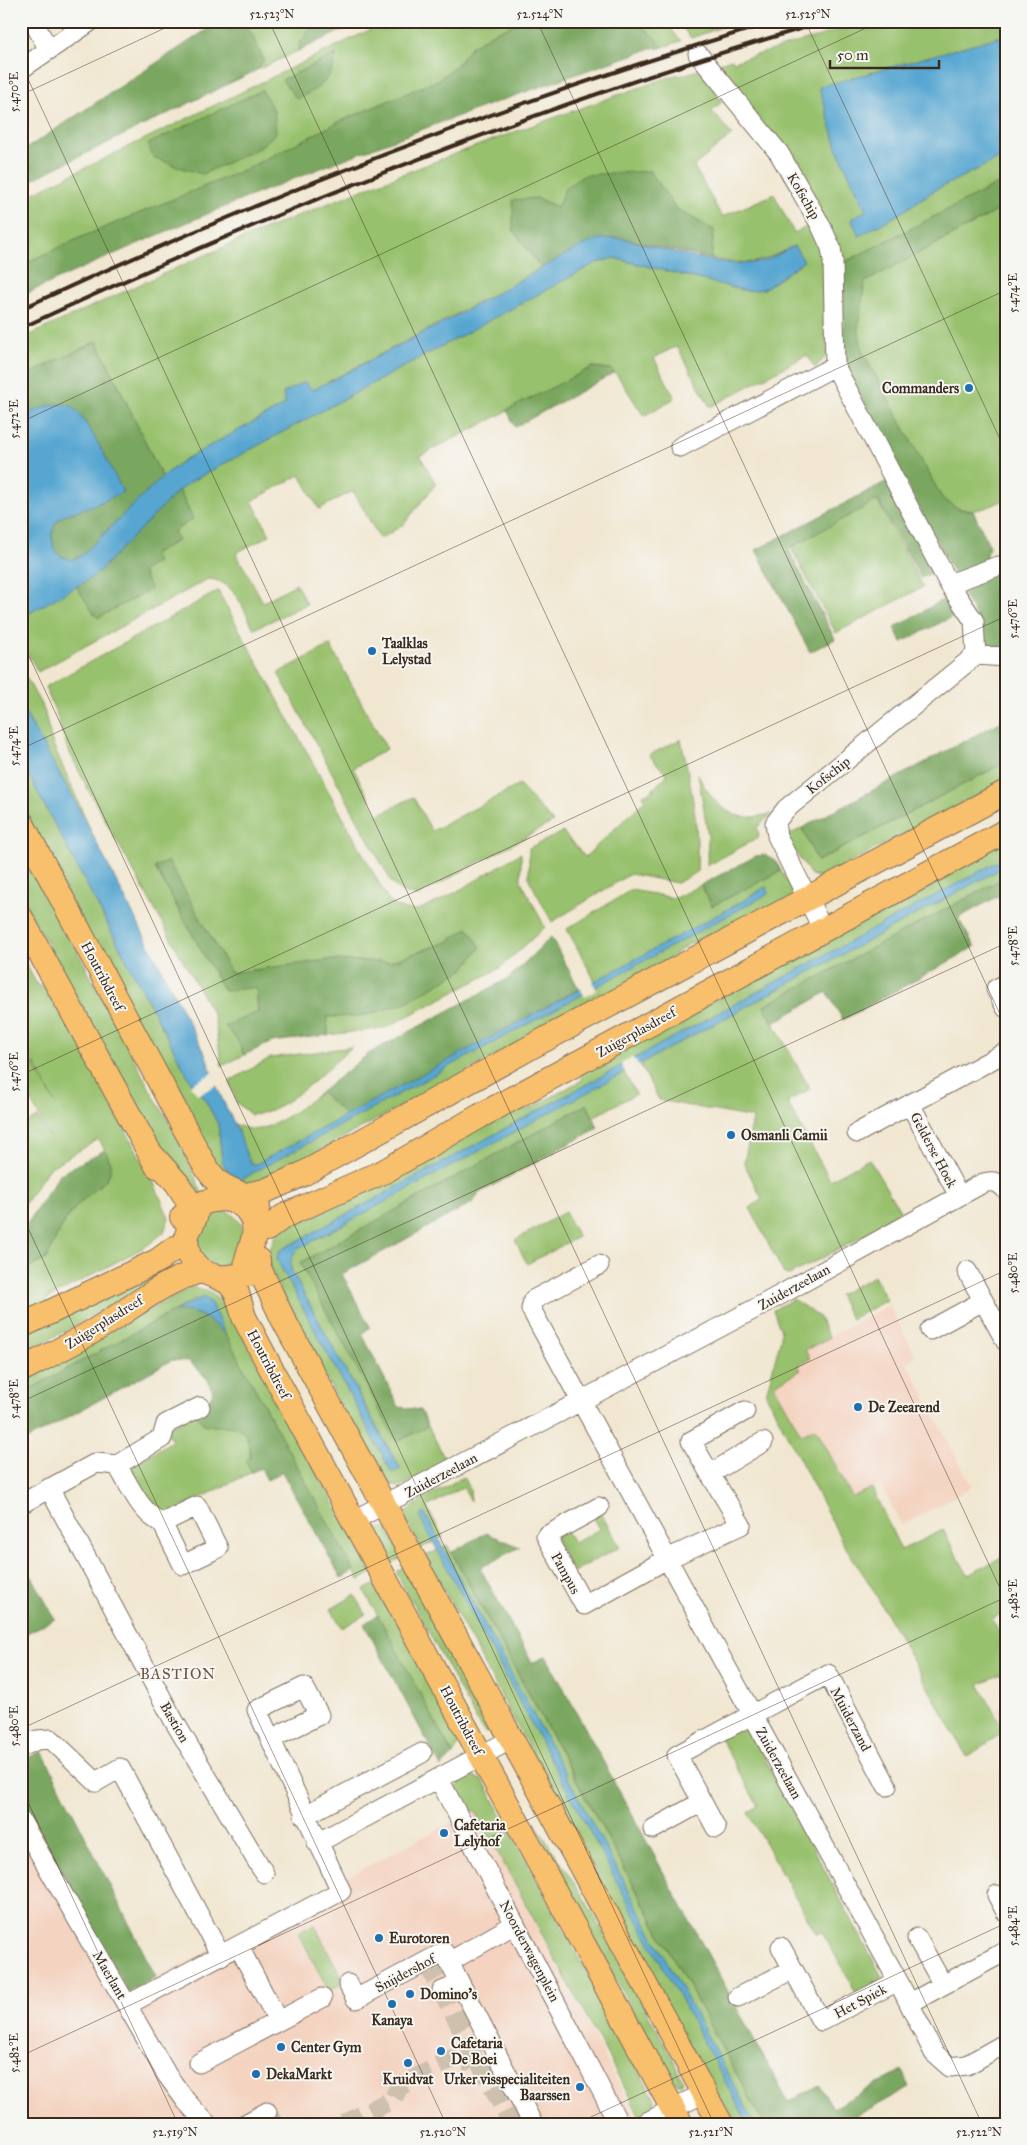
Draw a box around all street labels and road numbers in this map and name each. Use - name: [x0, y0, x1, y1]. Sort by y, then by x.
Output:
- street label: Kofschip: [783, 170, 824, 223]
- street label: Kofschip: [803, 753, 854, 798]
- street label: Houtribdreef: [77, 939, 129, 1016]
- street label: Zuigerplasdreef: [594, 1003, 681, 1061]
- street label: Gelderse Hoek: [907, 1109, 961, 1191]
- street label: Zuiderzeelaan: [755, 1261, 833, 1314]
- street label: Zuigerplasdreef: [62, 1291, 148, 1353]
- street label: Houtribdreef: [243, 1327, 295, 1404]
- street label: Zuiderzeelaan: [402, 1449, 481, 1502]
- street label: Pampus: [547, 1549, 584, 1597]
- street label: Houtribdreef: [436, 1683, 488, 1760]
- street label: Muiderzand: [826, 1684, 875, 1754]
- street label: Bastion: [156, 1699, 193, 1746]
- street label: Zuiderzeelaan: [752, 1724, 805, 1802]
- street label: Noorderwagenplein: [496, 1898, 564, 2005]
- street label: Maerlant: [89, 1948, 130, 2003]
- street label: Snijdershof: [372, 1949, 440, 1996]
- street label: Het Spiek: [831, 1980, 890, 2022]

